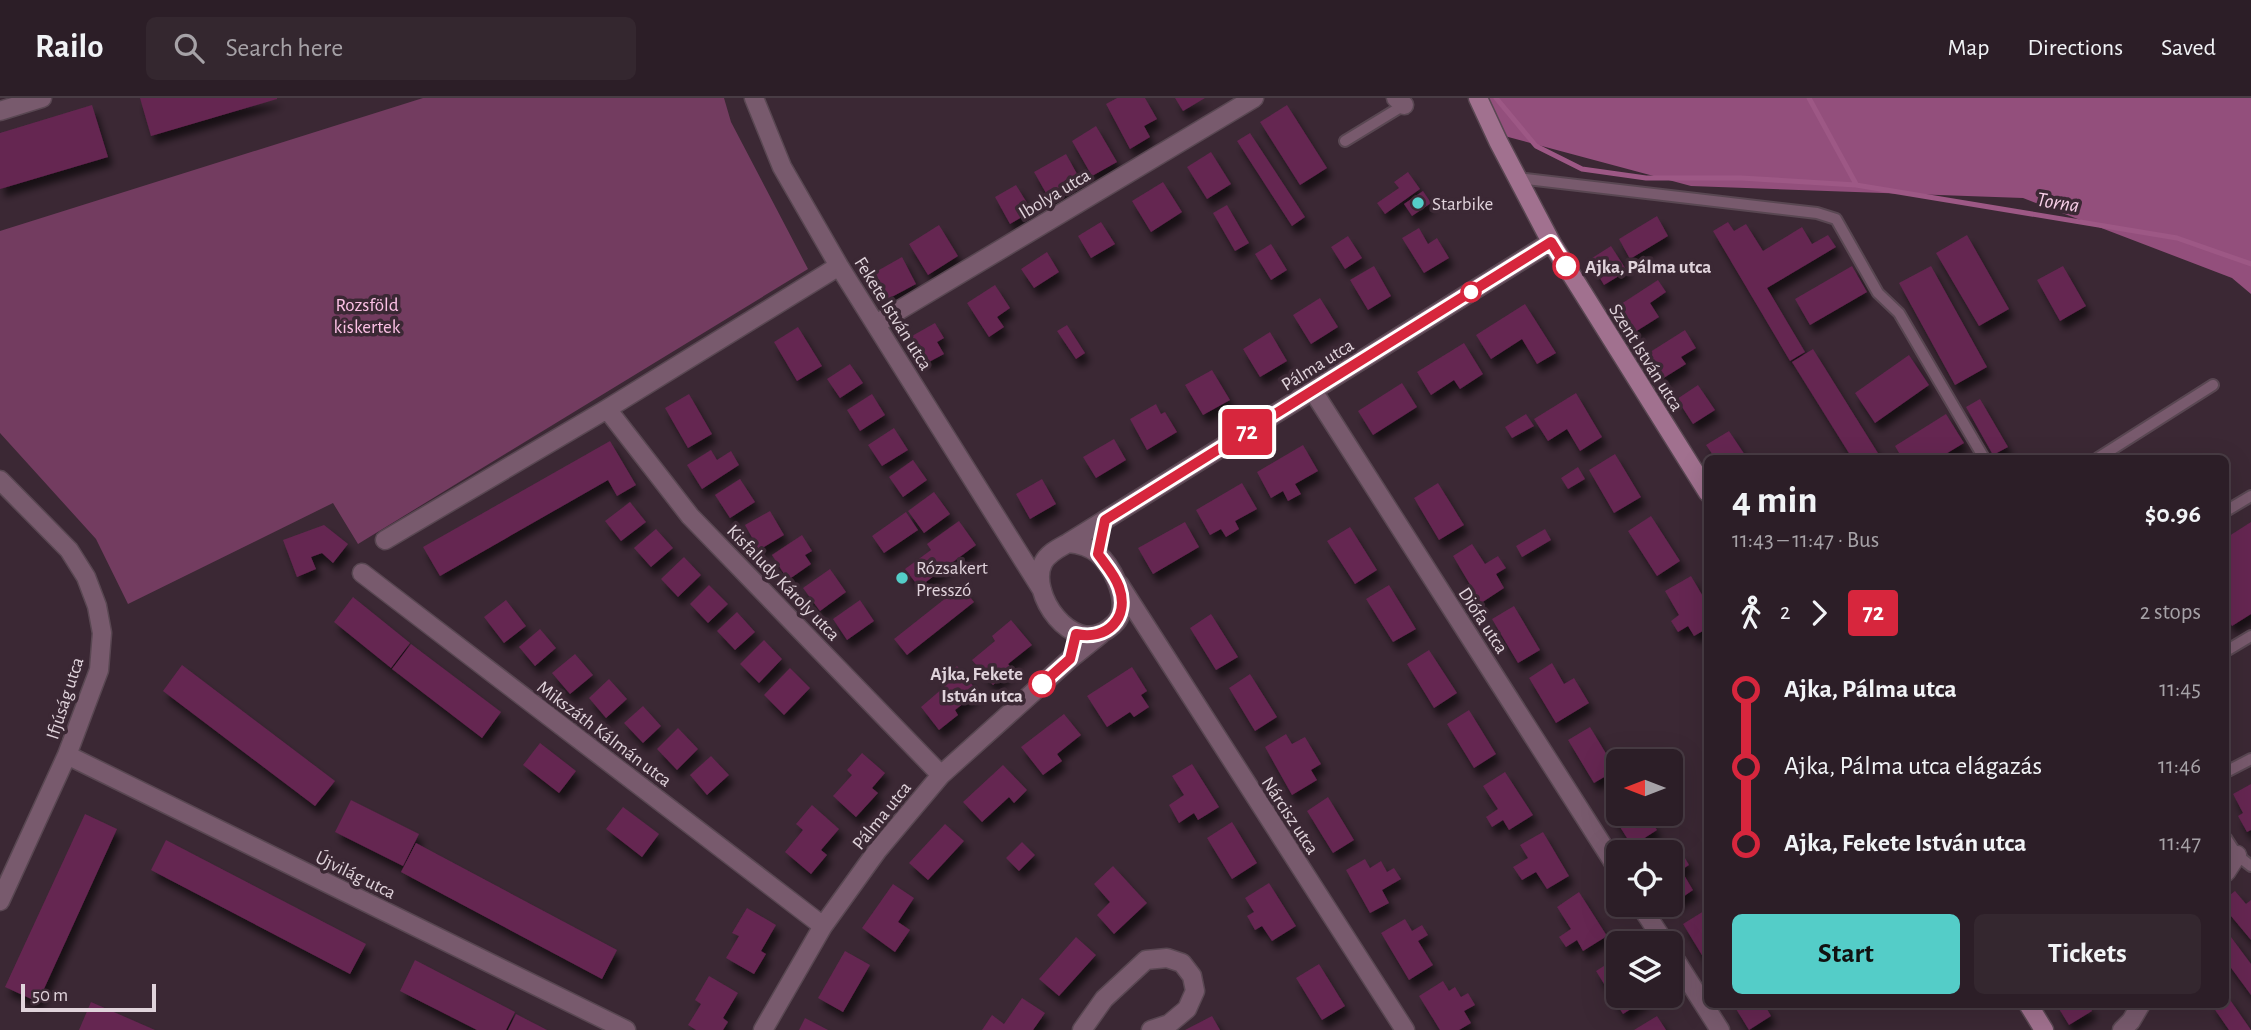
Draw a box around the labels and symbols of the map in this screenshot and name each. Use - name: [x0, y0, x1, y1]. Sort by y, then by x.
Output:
- street label: Ibolya utca: [1016, 165, 1094, 223]
- water label: Torna: [2035, 189, 2081, 216]
- marker: Starbike: [1410, 195, 1426, 211]
- place label: Starbike: [1432, 195, 1493, 214]
- marker: Ajka, Pálma utca: [1553, 253, 1579, 279]
- street label: Fekete István utca: [850, 254, 935, 374]
- place label: Ajka, Pálma utca: [1585, 258, 1711, 277]
- unlabelled marker: [1461, 282, 1481, 302]
- park label: Rozsföld kiskertek: [334, 296, 401, 337]
- street label: Szent István utca: [1605, 301, 1686, 415]
- street label: Pálma utca: [1278, 336, 1358, 395]
- line badge: 72: [1216, 409, 1278, 455]
- street label: Kisfaludy Károly utca: [723, 521, 843, 645]
- place label: Rózsakert Presszó: [916, 559, 988, 600]
- marker: Rózsakert Presszó: [894, 570, 910, 586]
- street label: Diófa utca: [1454, 584, 1511, 657]
- street label: Ifjúság utca: [43, 655, 88, 742]
- place label: Ajka, Fekete István utca: [930, 665, 1023, 706]
- marker: Ajka, Fekete István utca: [1029, 671, 1055, 697]
- street label: Mikszáth Kálmán utca: [533, 678, 675, 791]
- north arrow: [1606, 749, 1684, 826]
- street label: Nárcisz utca: [1258, 773, 1322, 858]
- street label: Pálma utca: [849, 778, 915, 854]
- street label: Újvilág utca: [312, 846, 400, 903]
- scale bar: [21, 981, 156, 1013]

